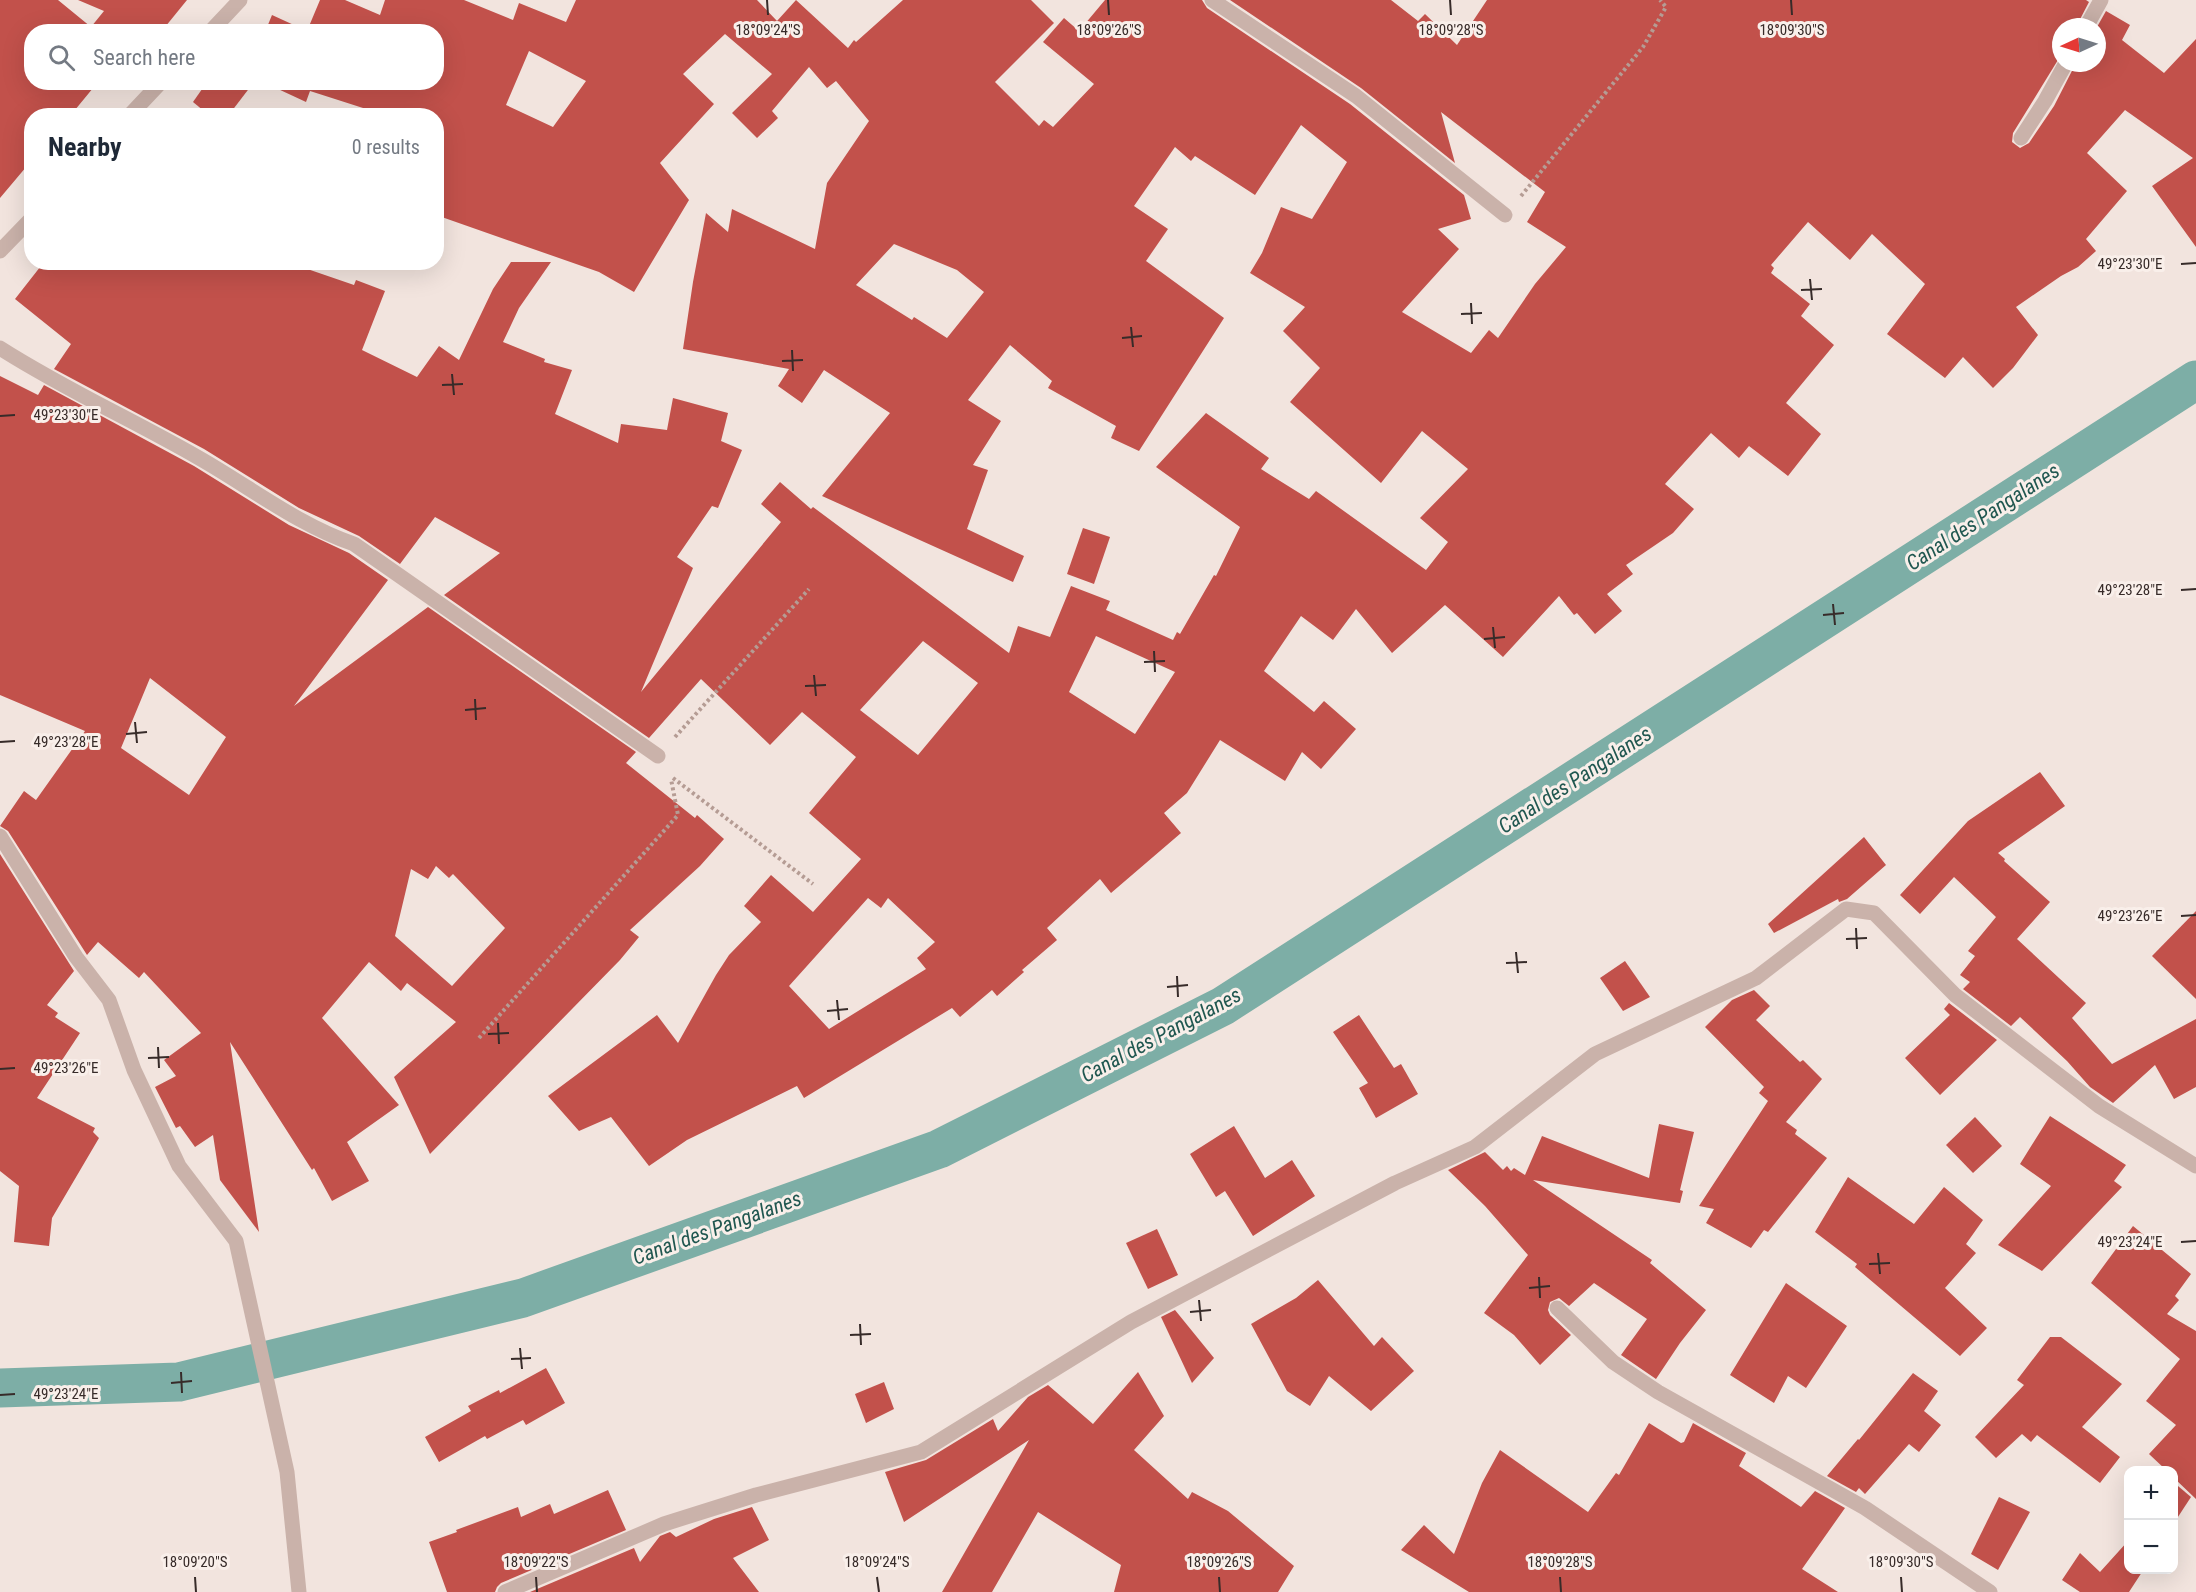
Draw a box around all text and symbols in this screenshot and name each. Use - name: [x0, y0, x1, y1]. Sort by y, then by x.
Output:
- north arrow: [2052, 18, 2106, 72]
- text: 18°09'24"S: [735, 21, 801, 39]
- text: 18°09'26"S: [1076, 21, 1142, 39]
- text: 18°09'28"S: [1418, 21, 1484, 39]
- text: 18°09'30"S: [1759, 21, 1825, 39]
- search box: [24, 24, 444, 90]
- icon: search: [45, 41, 78, 74]
- text: Search here: [93, 45, 195, 70]
- text: Nearby: [48, 132, 122, 162]
- text: 0 results: [352, 135, 420, 159]
- text: 49°23'30"E: [2098, 255, 2162, 273]
- text: 49°23'30"E: [34, 406, 98, 424]
- water label: Canal des Pangalanes: [1902, 458, 2064, 576]
- text: 49°23'28"E: [2098, 581, 2162, 599]
- water label: Canal des Pangalanes: [1494, 721, 1656, 839]
- text: 49°23'28"E: [34, 733, 98, 751]
- text: 49°23'26"E: [2098, 907, 2162, 925]
- water label: Canal des Pangalanes: [1077, 983, 1245, 1087]
- text: 49°23'26"E: [34, 1059, 98, 1077]
- water label: Canal des Pangalanes: [629, 1186, 805, 1270]
- text: 49°23'24"E: [2098, 1233, 2162, 1251]
- text: 49°23'24"E: [34, 1385, 98, 1403]
- map controls: [2124, 1466, 2178, 1574]
- button: +: [2124, 1466, 2178, 1520]
- button: −: [2124, 1520, 2178, 1574]
- text: 18°09'20"S: [162, 1553, 228, 1571]
- text: 18°09'22"S: [503, 1553, 569, 1571]
- text: 18°09'24"S: [844, 1553, 910, 1571]
- text: 18°09'26"S: [1186, 1553, 1252, 1571]
- text: 18°09'28"S: [1527, 1553, 1593, 1571]
- text: 18°09'30"S: [1868, 1553, 1934, 1571]

